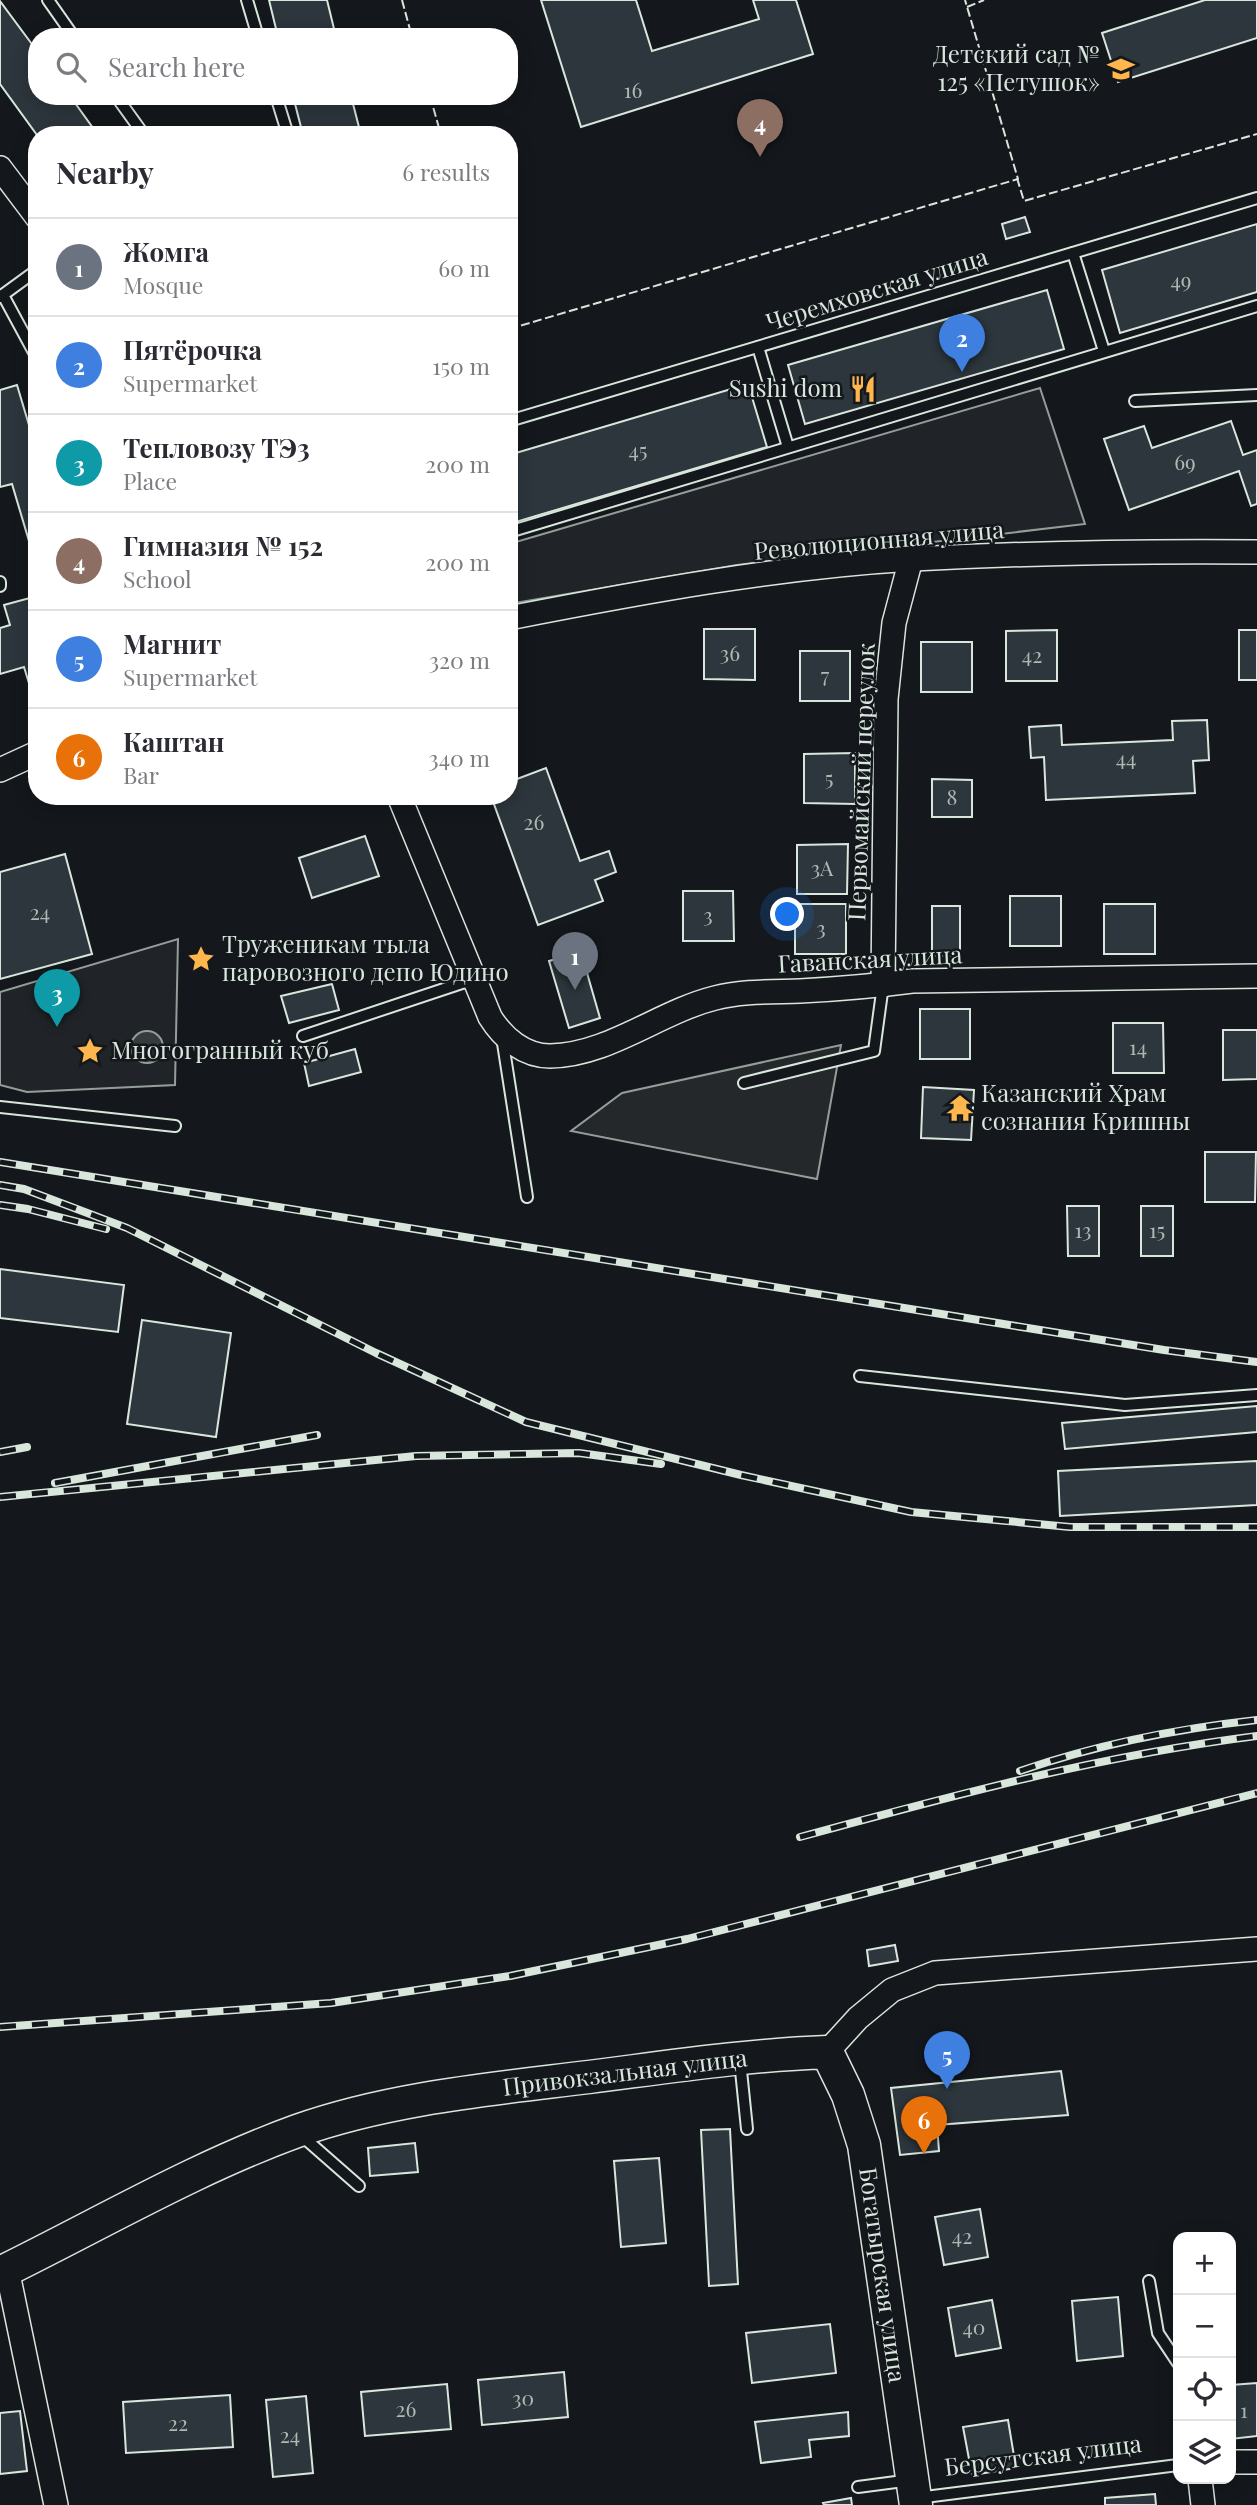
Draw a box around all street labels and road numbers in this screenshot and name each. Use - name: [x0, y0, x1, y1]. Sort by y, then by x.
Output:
- street label: Черемховская улица: [762, 239, 991, 337]
- street label: Революционная улица: [753, 512, 1005, 566]
- street label: Первомайский переулок: [839, 642, 881, 921]
- street label: Гаванская улица: [777, 937, 963, 979]
- street label: Привокзальная улица: [501, 2040, 749, 2102]
- street label: Богатырская улица: [853, 2165, 915, 2384]
- street label: Берсутская улица: [942, 2426, 1143, 2482]

